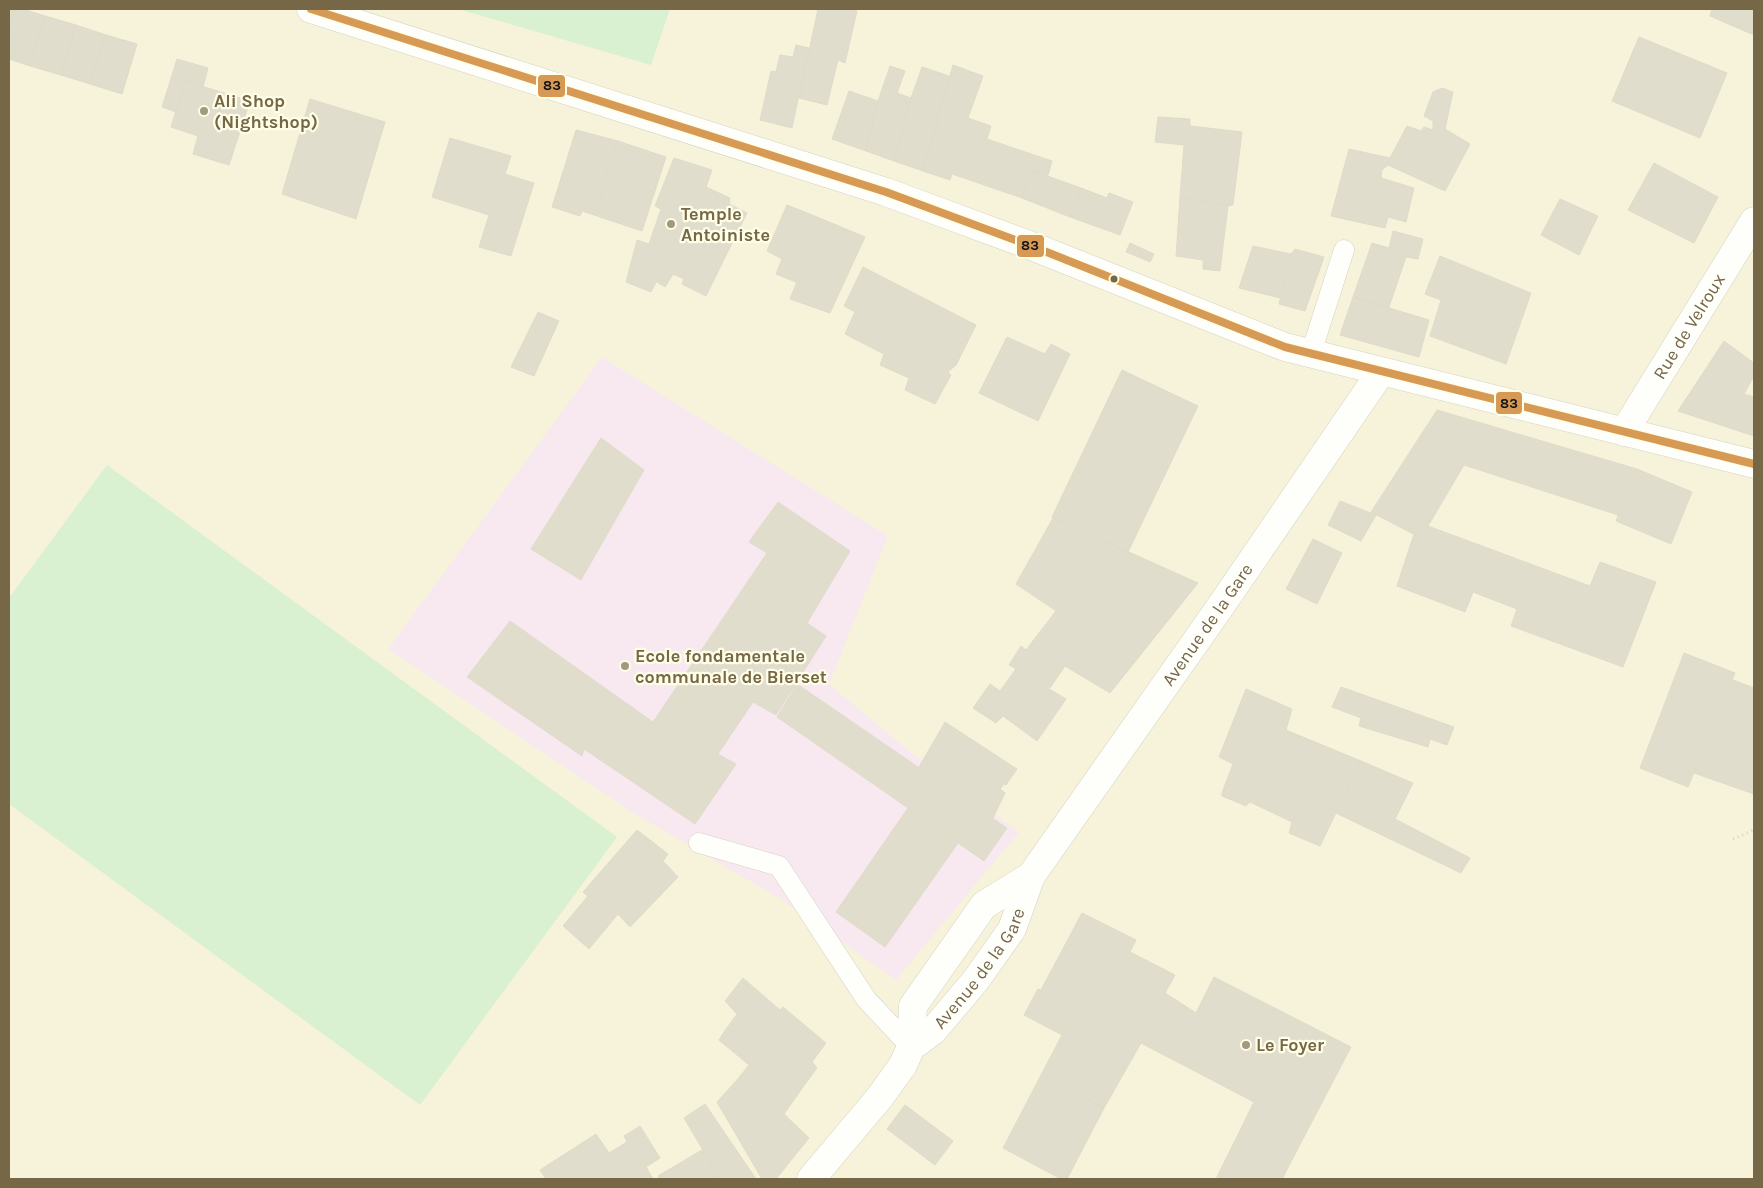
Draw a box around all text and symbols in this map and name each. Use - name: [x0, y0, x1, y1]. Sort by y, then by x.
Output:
- line badge: 83: [537, 74, 566, 98]
- text: 83: [543, 77, 561, 94]
- place label: Ali Shop (Nightshop): [214, 90, 318, 133]
- marker: Ali Shop (Nightshop): [198, 105, 210, 117]
- place label: Temple Antoiniste: [681, 203, 770, 246]
- marker: Temple Antoiniste: [665, 218, 677, 230]
- line badge: 83: [1016, 234, 1045, 258]
- text: 83: [1021, 237, 1039, 254]
- street label: Rue de Velroux: [1648, 270, 1730, 383]
- unlabelled marker: [1109, 274, 1119, 284]
- line badge: 83: [1495, 391, 1523, 415]
- text: 83: [1500, 395, 1518, 412]
- street label: Avenue de la Gare: [1157, 559, 1258, 690]
- place label: Ecole fondamentale communale de Bierset: [635, 645, 827, 688]
- marker: Ecole fondamentale communale de Bierset: [619, 660, 631, 672]
- street label: Avenue de la Gare: [929, 905, 1030, 1033]
- place label: Le Foyer: [1256, 1034, 1324, 1056]
- marker: Le Foyer: [1240, 1039, 1252, 1051]

